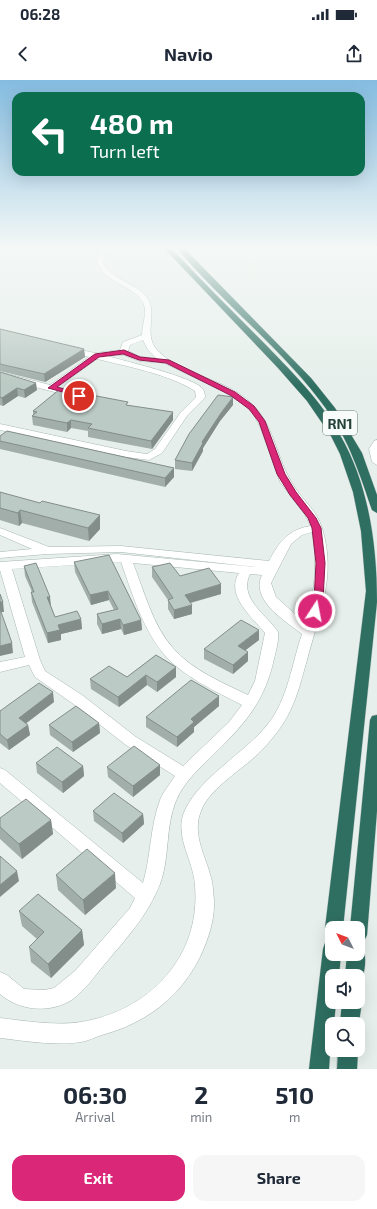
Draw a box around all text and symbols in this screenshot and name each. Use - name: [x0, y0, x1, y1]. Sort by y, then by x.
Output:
- text: 06:28: [20, 5, 60, 23]
- icon: back: [12, 43, 34, 65]
- text: Navio: [164, 43, 213, 65]
- icon: share: [343, 43, 365, 65]
- text: 480 m: [90, 106, 174, 140]
- icon: left: [24, 108, 76, 160]
- text: Turn left: [90, 140, 160, 162]
- pin: [62, 379, 96, 413]
- icon: arrive: [68, 385, 90, 407]
- road number: RN1: [323, 411, 357, 435]
- position arrow: [294, 590, 336, 632]
- north arrow: [325, 921, 365, 961]
- map controls: [325, 921, 365, 1057]
- button: sound: [325, 969, 365, 1009]
- button: search: [325, 1017, 365, 1057]
- text: 06:30: [63, 1080, 127, 1109]
- text: 2: [194, 1080, 208, 1109]
- text: 510: [275, 1080, 314, 1109]
- text: Arrival: [75, 1109, 115, 1125]
- text: min: [190, 1109, 212, 1125]
- text: m: [289, 1109, 300, 1125]
- button: Exit: [12, 1155, 185, 1201]
- button: Share: [193, 1155, 365, 1201]

